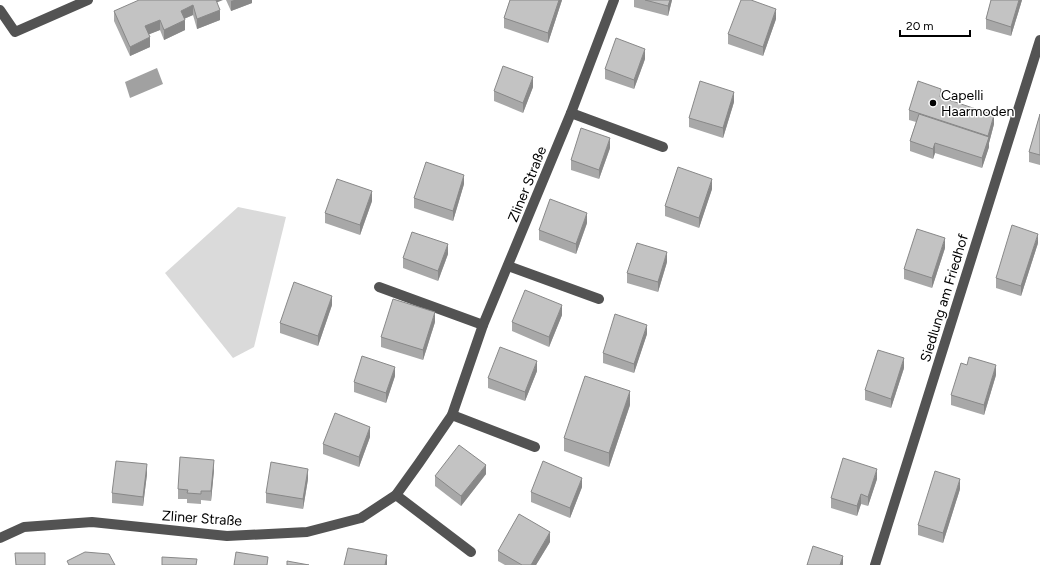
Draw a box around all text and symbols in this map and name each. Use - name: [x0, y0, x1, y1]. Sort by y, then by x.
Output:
- scale bar: [900, 12, 970, 38]
- text: 20 m: [906, 19, 934, 33]
- place label: Capelli Haarmoden: [941, 87, 1014, 120]
- marker: Capelli Haarmoden: [928, 98, 938, 108]
- street label: Zliner Straße: [505, 143, 551, 225]
- street label: Siedlung am Friedhof: [917, 231, 972, 364]
- street label: Zliner Straße: [161, 507, 243, 530]

